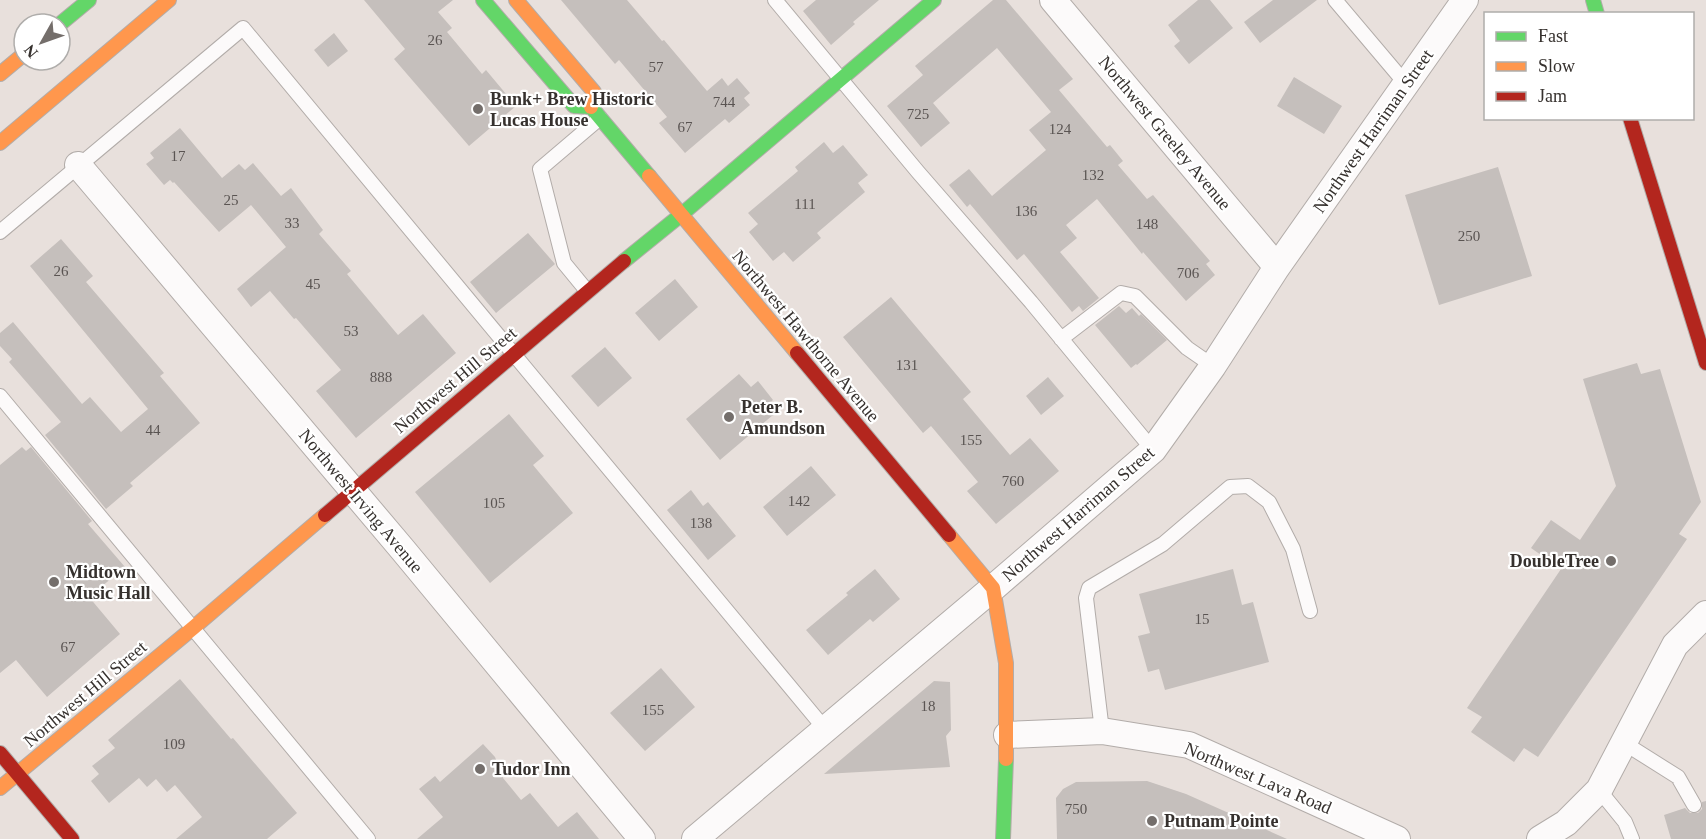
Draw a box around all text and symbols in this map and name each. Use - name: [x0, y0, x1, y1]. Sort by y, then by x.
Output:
- north arrow: [12, 12, 72, 72]
- legend: [1484, 12, 1694, 120]
- text: Fast: [1538, 26, 1568, 46]
- house number: 26: [428, 32, 443, 48]
- text: N: [20, 41, 41, 61]
- street label: Northwest Harriman Street: [1309, 45, 1437, 217]
- street label: Northwest Greeley Avenue: [1095, 52, 1235, 214]
- text: Slow: [1538, 56, 1575, 76]
- house number: 57: [649, 59, 664, 75]
- text: Jam: [1538, 86, 1567, 106]
- place label: Bunk+ Brew Historic Lucas House: [490, 89, 654, 130]
- house number: 744: [713, 94, 736, 110]
- marker: Bunk+ Brew Historic Lucas House: [471, 102, 485, 116]
- house number: 725: [907, 106, 929, 122]
- house number: 67: [678, 119, 693, 135]
- house number: 124: [1049, 121, 1072, 137]
- house number: 17: [171, 148, 186, 164]
- house number: 132: [1082, 167, 1104, 183]
- house number: 25: [224, 192, 239, 208]
- house number: 111: [794, 196, 816, 212]
- house number: 136: [1015, 203, 1038, 219]
- house number: 33: [285, 215, 300, 231]
- house number: 148: [1136, 216, 1158, 232]
- house number: 250: [1458, 228, 1480, 244]
- street label: Northwest Hawthorne Avenue: [728, 246, 884, 426]
- house number: 26: [54, 263, 69, 279]
- house number: 706: [1177, 265, 1200, 281]
- house number: 45: [306, 276, 321, 292]
- house number: 53: [344, 323, 359, 339]
- street label: Northwest Hill Street: [390, 323, 520, 437]
- house number: 131: [896, 357, 918, 373]
- house number: 888: [370, 369, 392, 385]
- place label: Peter B. Amundson: [741, 397, 825, 438]
- marker: Peter B. Amundson: [722, 410, 736, 424]
- house number: 44: [146, 422, 161, 438]
- street label: Northwest Irving Avenue: [295, 425, 427, 577]
- house number: 155: [960, 432, 982, 448]
- street label: Northwest Harriman Street: [998, 443, 1158, 585]
- house number: 760: [1002, 473, 1024, 489]
- house number: 142: [788, 493, 810, 509]
- house number: 105: [483, 495, 505, 511]
- house number: 138: [690, 515, 712, 531]
- place label: DoubleTree: [1510, 551, 1599, 571]
- marker: DoubleTree: [1604, 554, 1618, 568]
- place label: Midtown Music Hall: [66, 562, 151, 603]
- marker: Midtown Music Hall: [47, 575, 61, 589]
- house number: 15: [1195, 611, 1210, 627]
- street label: Northwest Hill Street: [20, 637, 150, 751]
- house number: 67: [61, 639, 76, 655]
- house number: 18: [921, 698, 936, 714]
- house number: 155: [642, 702, 664, 718]
- house number: 109: [163, 736, 185, 752]
- street label: Northwest Lava Road: [1181, 738, 1335, 818]
- place label: Tudor Inn: [492, 759, 571, 779]
- marker: Tudor Inn: [473, 762, 487, 776]
- house number: 750: [1065, 801, 1087, 817]
- place label: Putnam Pointe: [1164, 811, 1279, 831]
- marker: Putnam Pointe: [1145, 814, 1159, 828]

